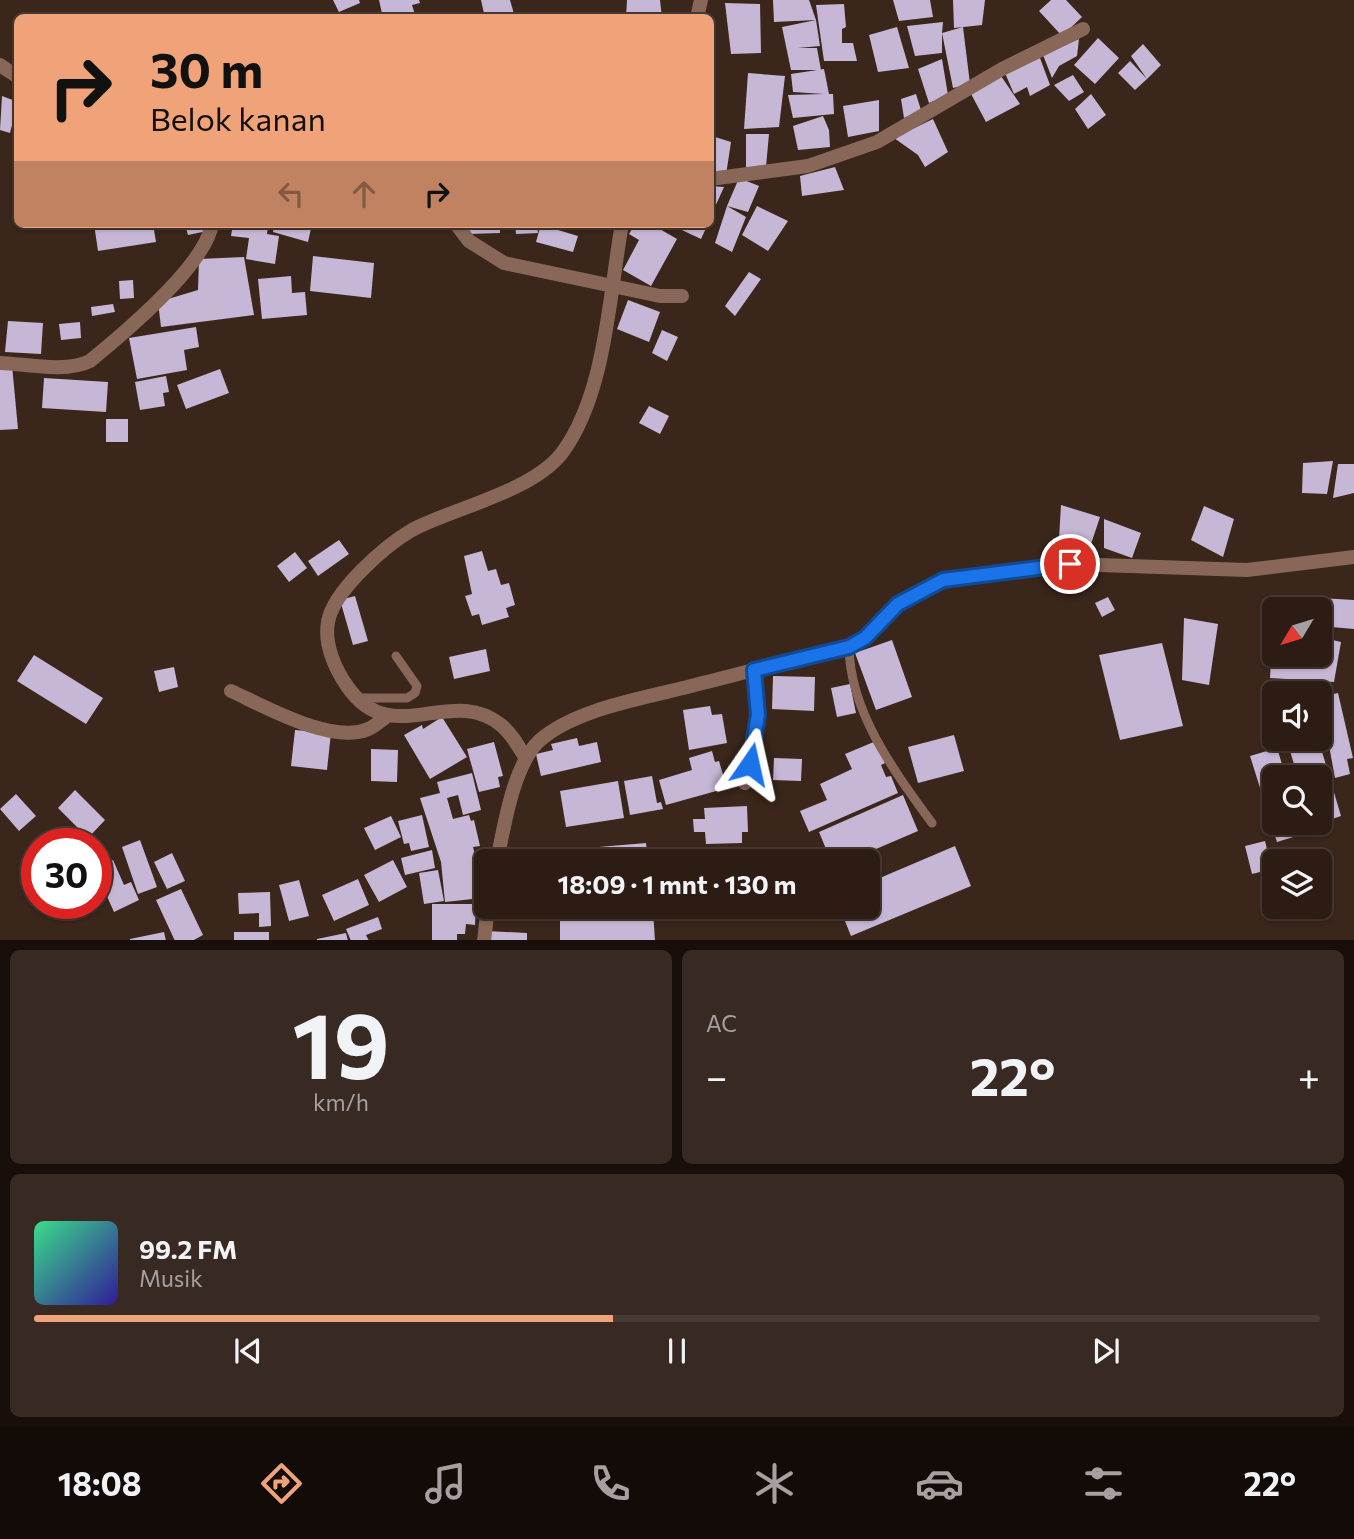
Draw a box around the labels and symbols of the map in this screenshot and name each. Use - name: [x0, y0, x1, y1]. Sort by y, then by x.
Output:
- pin: [1040, 534, 1100, 594]
- north arrow: [1262, 597, 1332, 667]
- position arrow: [713, 727, 787, 801]
- speed limit sign: 30: [21, 828, 112, 919]

